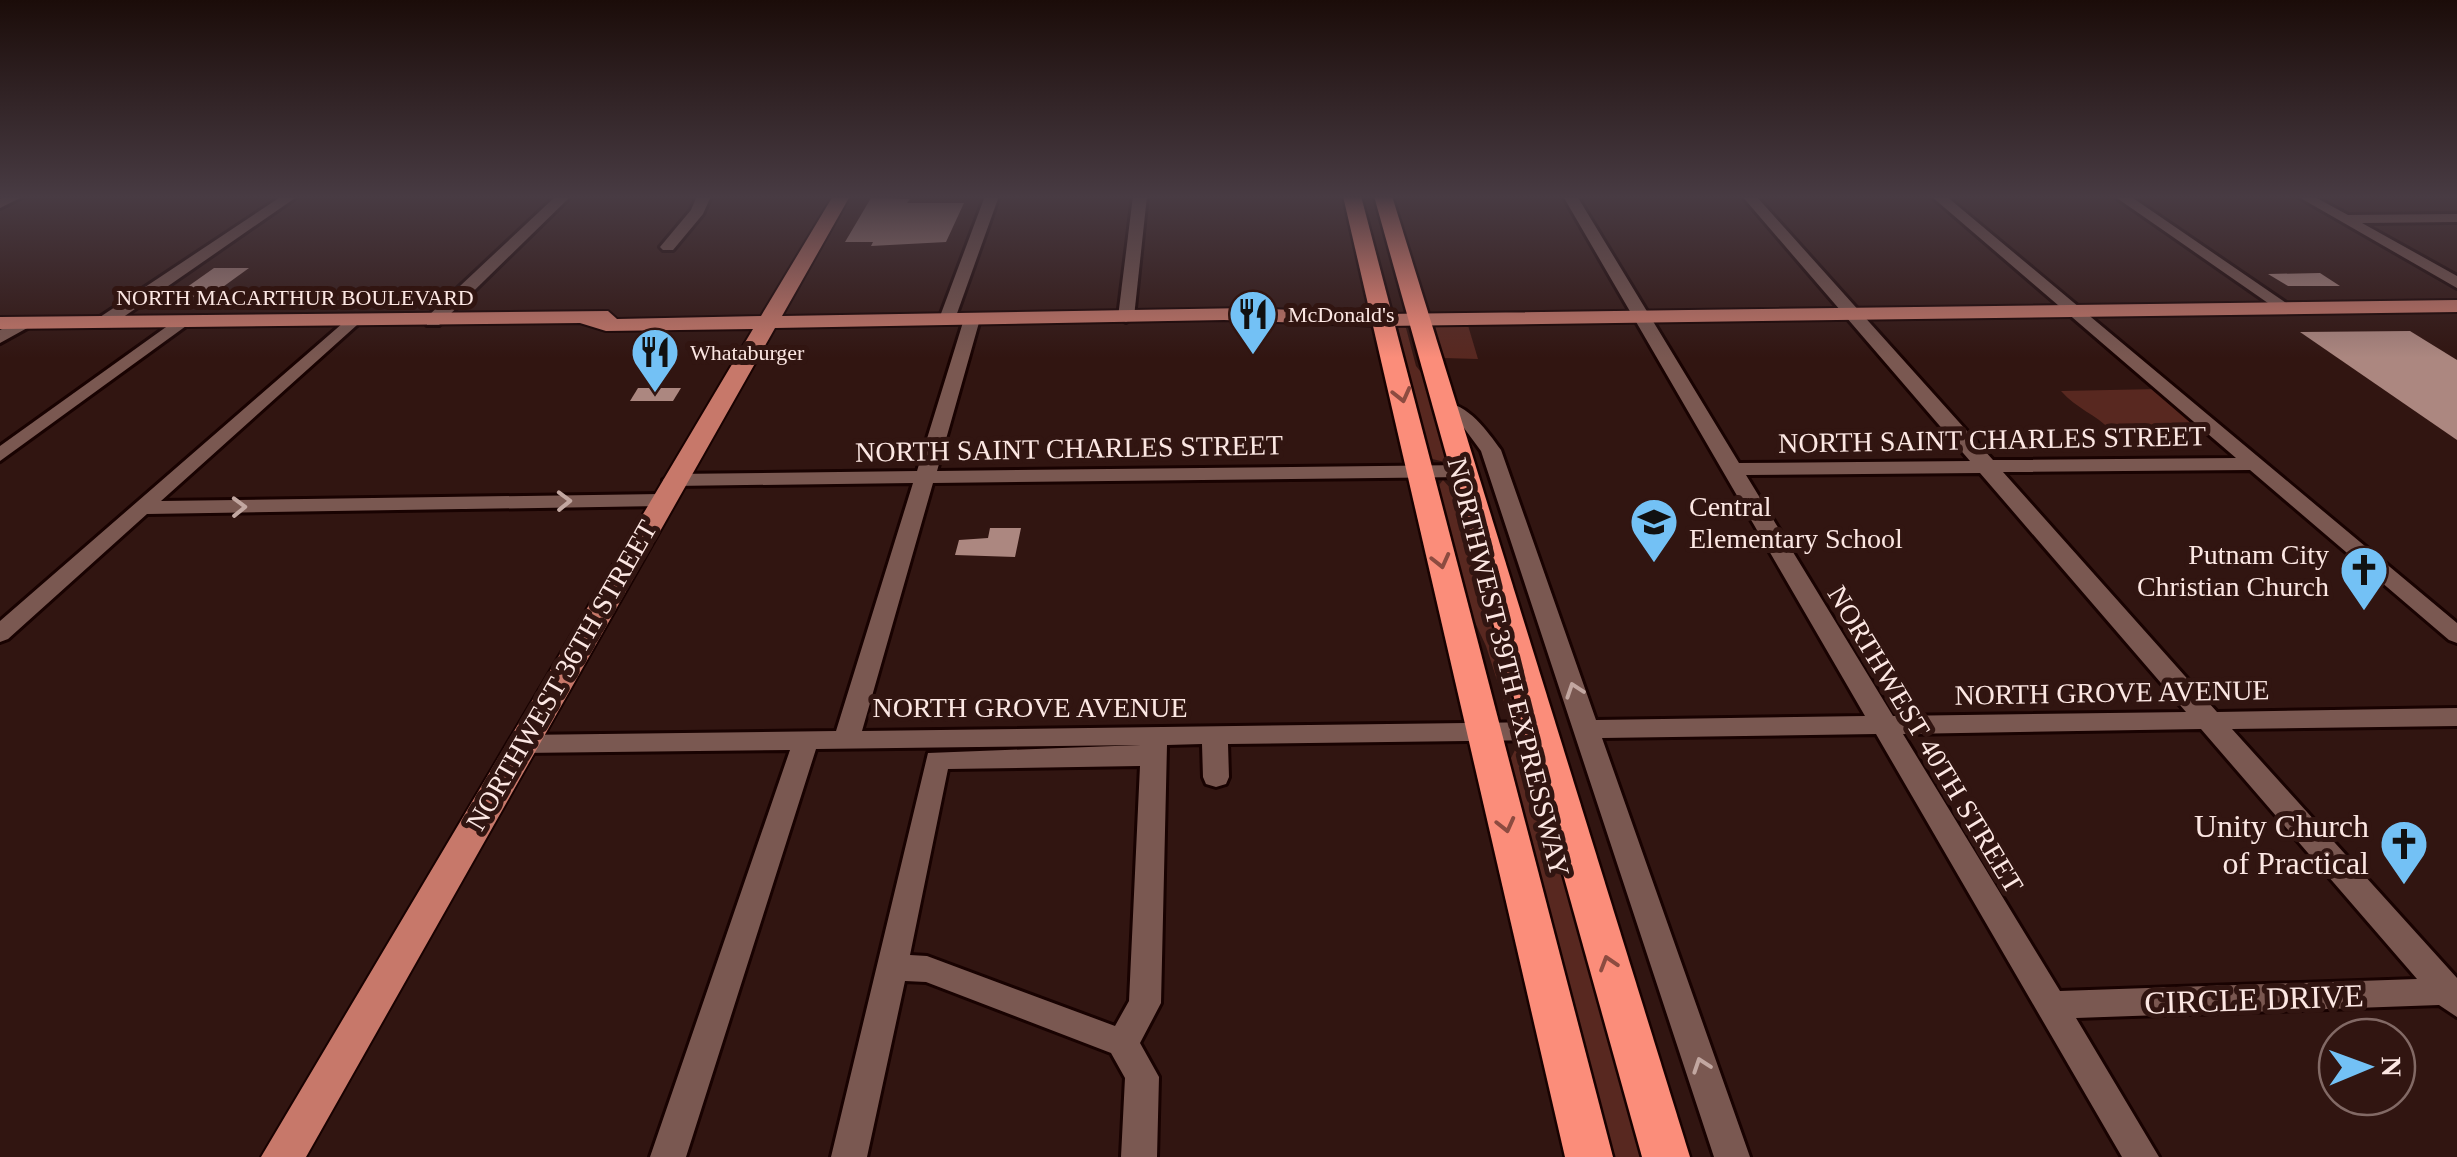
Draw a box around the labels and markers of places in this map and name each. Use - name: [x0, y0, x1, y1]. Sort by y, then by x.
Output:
- restaurant icon: McDonald's: [1227, 288, 1279, 356]
- place label: McDonald's: [1288, 302, 1395, 327]
- restaurant icon: Whataburger: [629, 326, 681, 394]
- place label: Whataburger: [690, 340, 805, 365]
- place label: Central Elementary School: [1689, 491, 1903, 554]
- school or university icon: Central Elementary School: [1628, 496, 1680, 564]
- place label: Putnam City Christian Church: [2137, 539, 2329, 602]
- church icon: Putnam City Christian Church: [2338, 544, 2390, 612]
- place label: Unity Church of Practical: [2194, 808, 2369, 881]
- church icon: Unity Church of Practical: [2378, 818, 2430, 886]

